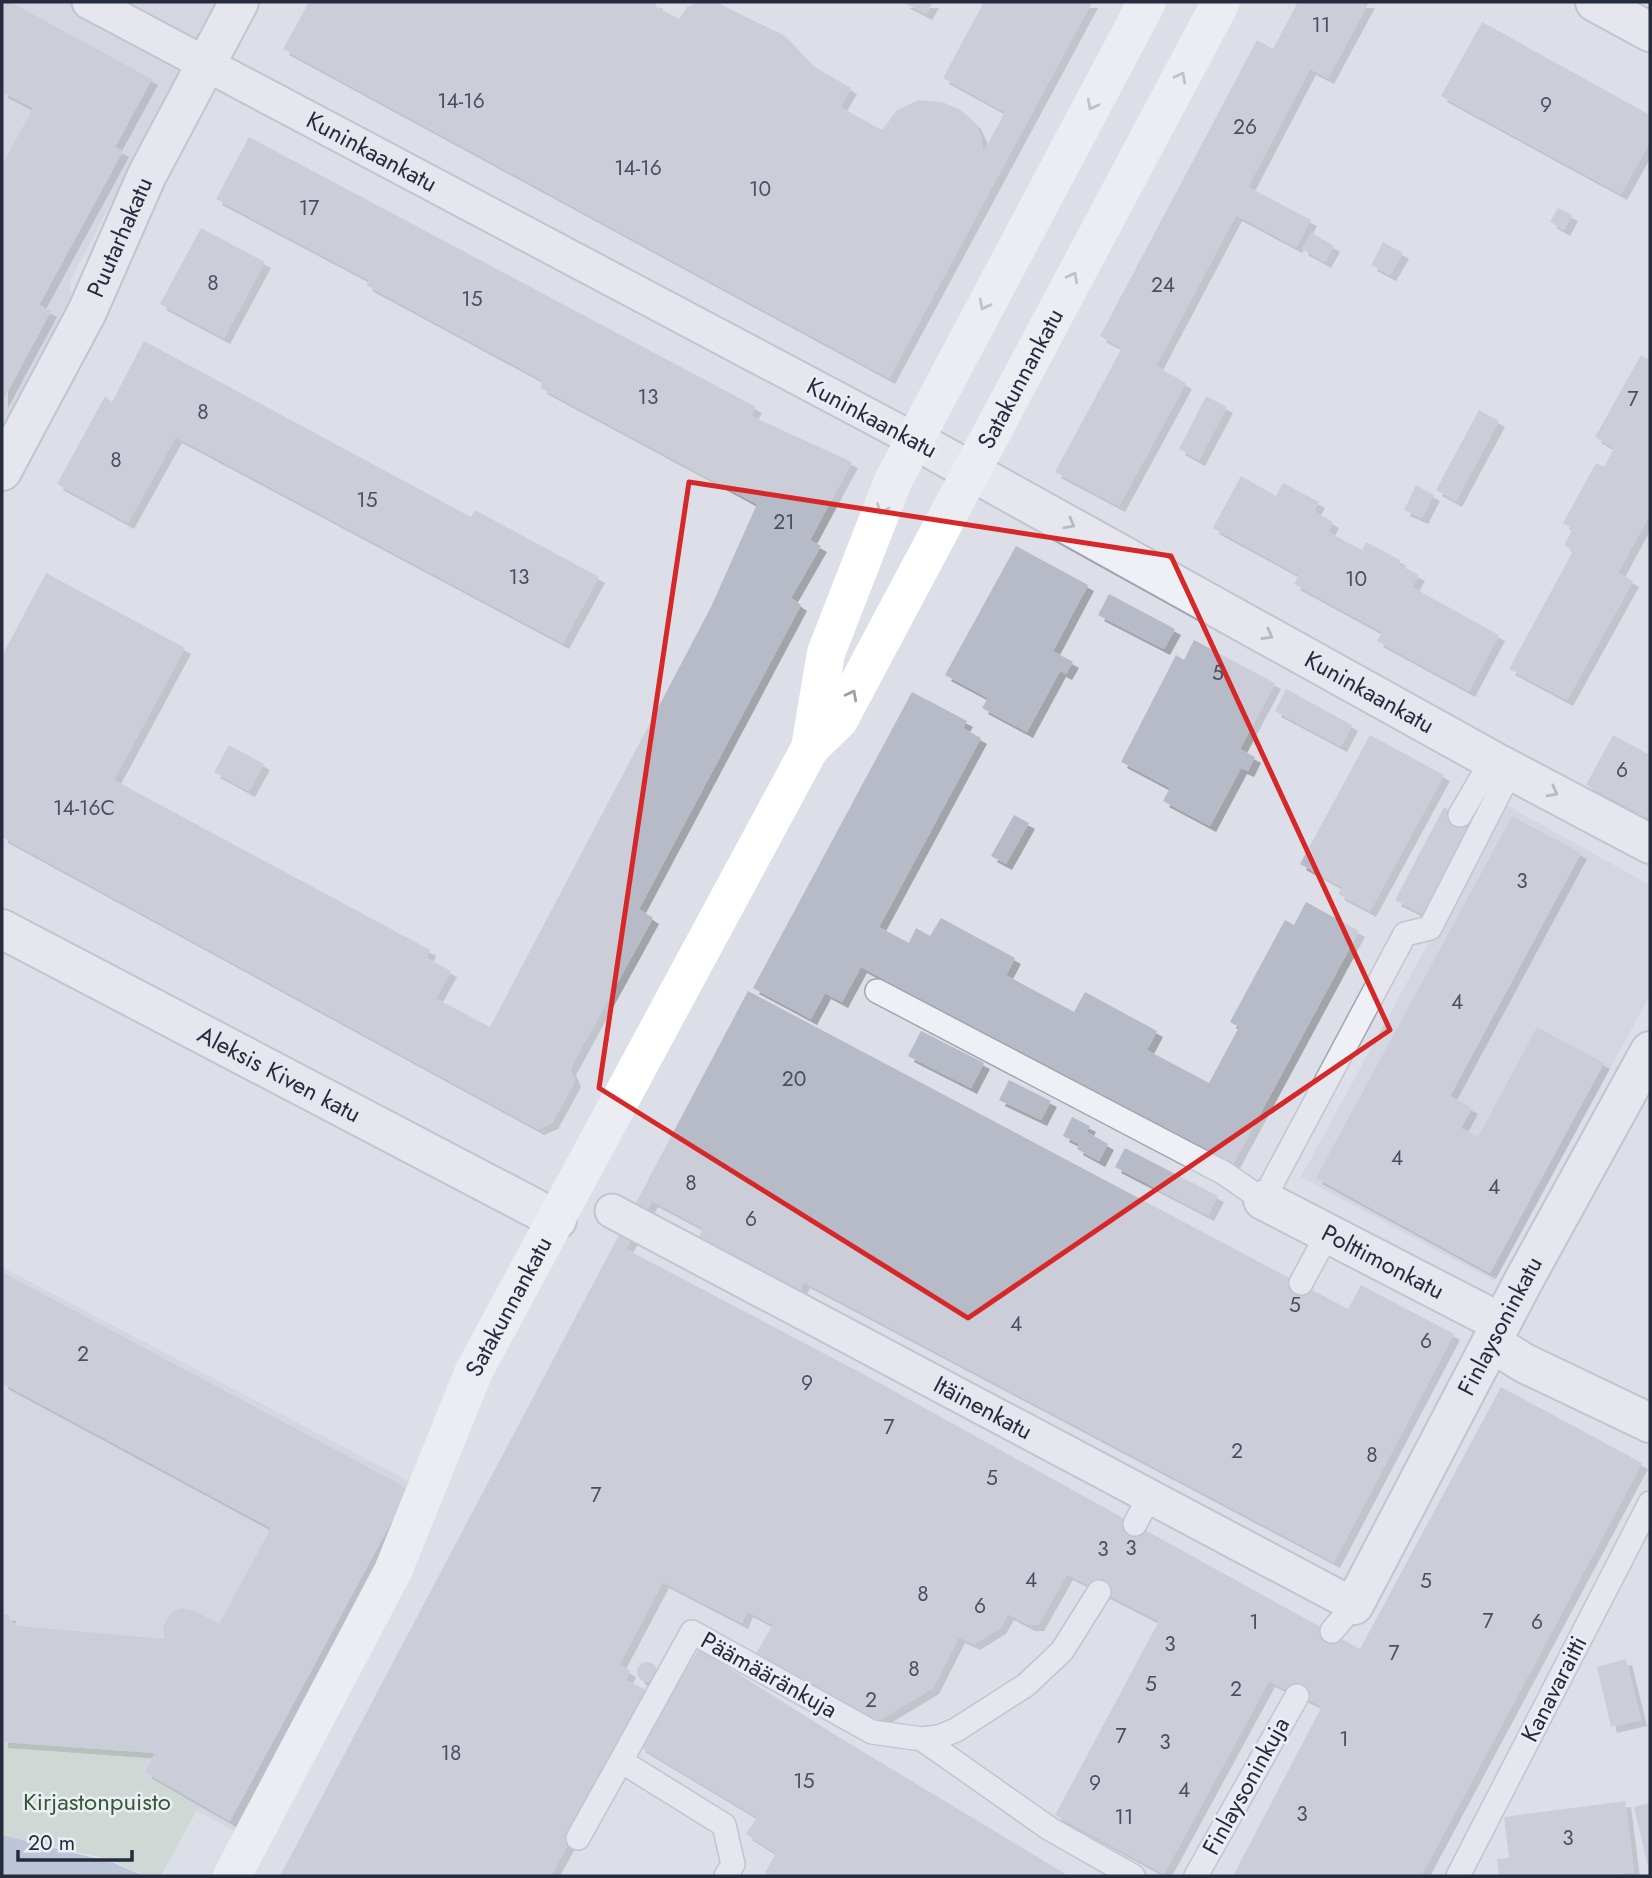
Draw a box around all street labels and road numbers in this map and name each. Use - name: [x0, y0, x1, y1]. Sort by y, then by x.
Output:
- street label: Kuninkaankatu: [300, 102, 444, 201]
- street label: Puutarhakatu: [78, 171, 161, 303]
- street label: Satakunnankatu: [968, 302, 1072, 455]
- street label: Kuninkaankatu: [801, 368, 944, 467]
- street label: Kuninkaankatu: [1298, 642, 1441, 742]
- street label: Aleksis Kiven katu: [192, 1017, 367, 1131]
- street label: Polttimonkatu: [1316, 1215, 1451, 1308]
- street label: Satakunnankatu: [456, 1230, 561, 1383]
- street label: Finlaysoninkatu: [1449, 1250, 1551, 1402]
- street label: Itäinenkatu: [927, 1367, 1039, 1448]
- street label: Päämääränkuja: [695, 1623, 844, 1727]
- street label: Kanavaraitti: [1512, 1630, 1595, 1748]
- street label: Finlaysoninkuja: [1193, 1710, 1298, 1861]

